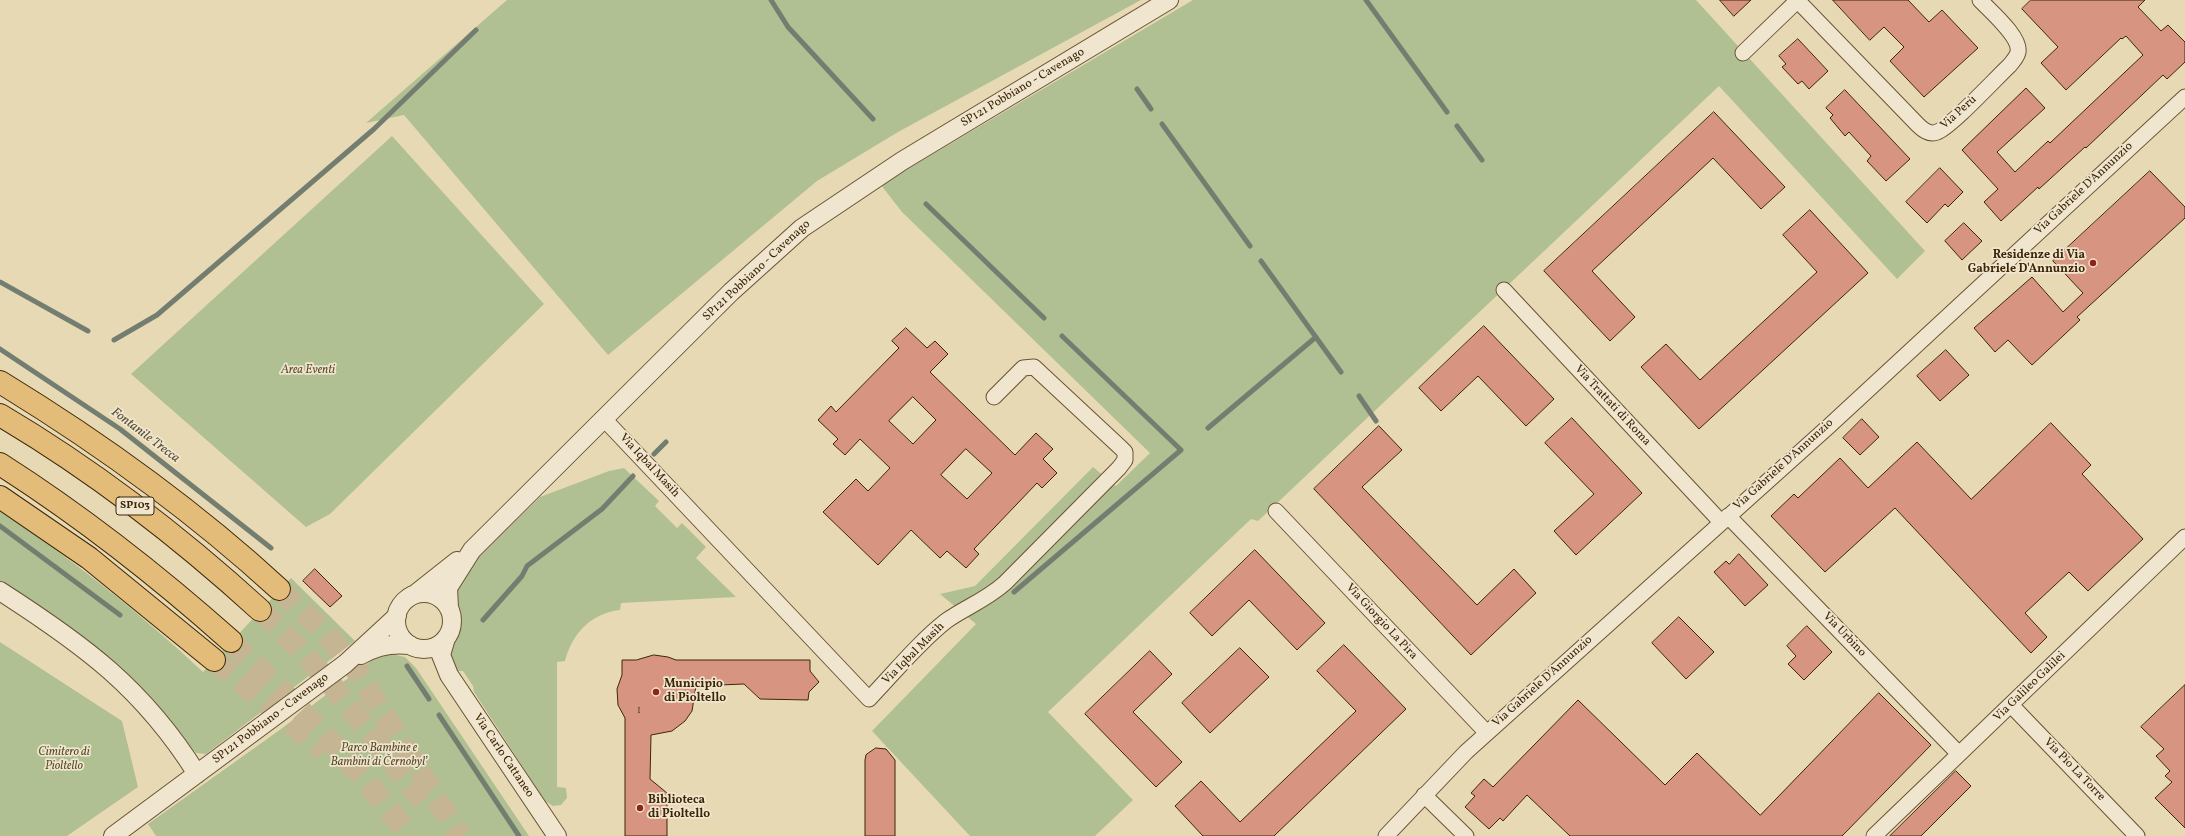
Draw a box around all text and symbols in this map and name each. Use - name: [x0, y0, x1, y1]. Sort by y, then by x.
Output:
- street label: SP121 Pobbiano - Cavenago: [959, 45, 1087, 131]
- street label: Via Perù: [1938, 93, 1980, 133]
- street label: Via Gabriele D'Annunzio: [2032, 140, 2136, 238]
- street label: SP121 Pobbiano - Cavenago: [700, 217, 814, 325]
- place label: Residenze di Via Gabriele D'Annunzio: [1968, 249, 2085, 277]
- marker: Residenze di Via Gabriele D'Annunzio: [2088, 258, 2098, 268]
- street label: Via Trattati di Roma: [1571, 363, 1653, 449]
- park label: Area Eventi: [281, 364, 335, 378]
- water label: Fontanile Trecca: [108, 405, 182, 467]
- street label: Via Gabriele D'Annunzio: [1731, 416, 1837, 514]
- street label: Via Iqbal Masih: [616, 431, 682, 501]
- road number: SP103: [116, 497, 154, 515]
- street label: Via Giorgio La Pira: [1342, 581, 1420, 663]
- street label: Via Urbino: [1819, 610, 1869, 660]
- street label: Via Iqbal Masih: [880, 620, 948, 688]
- street label: Via Gabriele D'Annunzio: [1490, 633, 1596, 731]
- street label: Via Galileo Galilei: [1991, 649, 2069, 725]
- street label: SP121 Pobbiano - Cavenago: [210, 671, 332, 767]
- place label: Municipio di Pioltello: [664, 678, 726, 706]
- marker: Municipio di Pioltello: [651, 687, 661, 697]
- house number: 1: [637, 705, 641, 717]
- street label: Via Carlo Cattaneo: [470, 711, 536, 801]
- street label: Via Pio La Torre: [2040, 735, 2108, 805]
- park label: Parco Bambine e Bambini di Černobyl’: [330, 742, 428, 770]
- park label: Cimitero di Pioltello: [38, 746, 90, 774]
- place label: Biblioteca di Pioltello: [648, 794, 710, 822]
- marker: Biblioteca di Pioltello: [635, 803, 645, 813]

